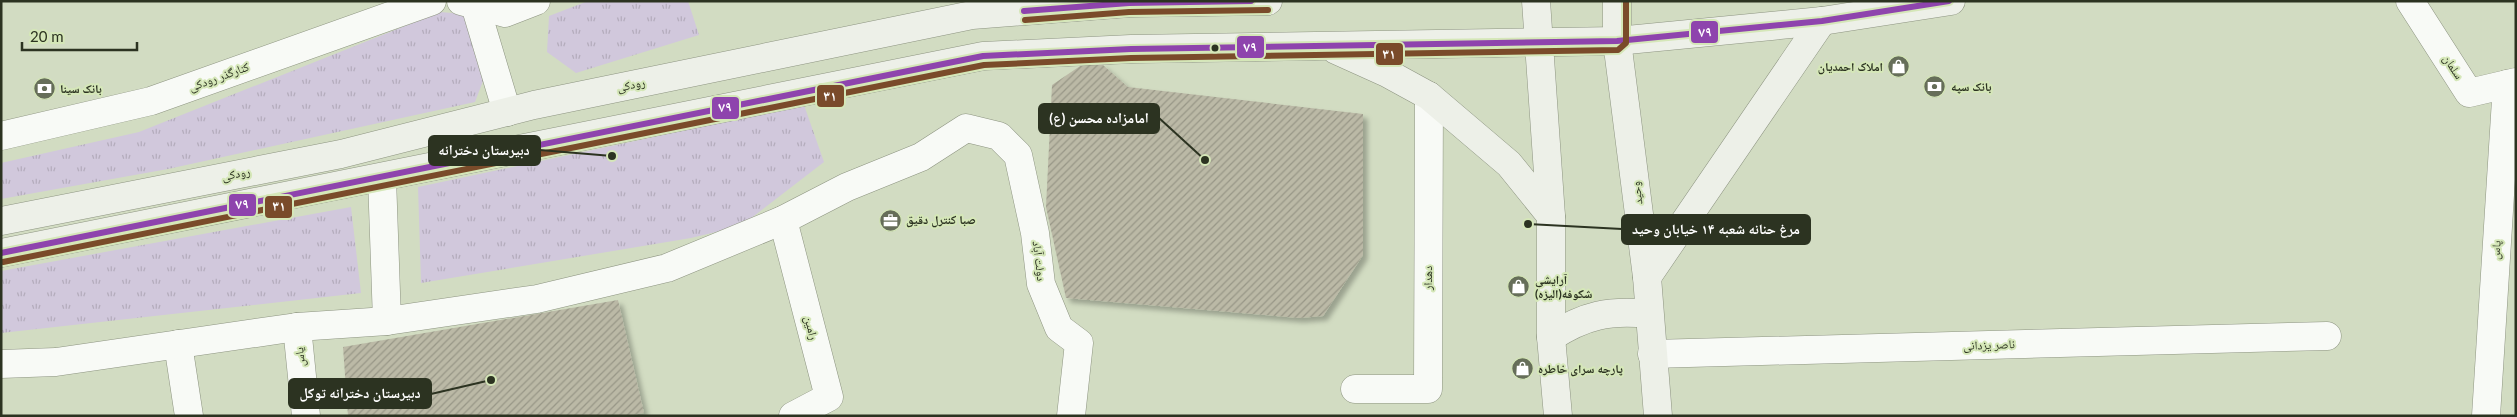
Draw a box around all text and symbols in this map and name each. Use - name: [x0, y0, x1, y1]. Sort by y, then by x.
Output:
- scale bar: [22, 20, 138, 52]
- line badge: ۷۹: [1690, 20, 1719, 44]
- text: ۷۹: [1698, 23, 1712, 40]
- text: 20 m: [30, 27, 64, 45]
- line badge: ۷۹: [1236, 35, 1265, 59]
- text: ۷۹: [1243, 38, 1257, 55]
- line badge: ۳۱: [1375, 42, 1404, 66]
- unlabelled marker: [1210, 43, 1220, 53]
- text: ۳۱: [1382, 45, 1396, 62]
- street label: سلمان: [2440, 52, 2467, 82]
- shop icon: املاک احمدیان: [1887, 55, 1911, 79]
- street label: کنارگذر رودکی: [187, 59, 251, 94]
- place label: املاک احمدیان: [1818, 59, 1883, 75]
- street label: رودکی: [615, 74, 647, 95]
- bank icon: بانک سپه: [1923, 75, 1947, 99]
- bank icon: بانک سینا: [32, 77, 56, 101]
- place label: بانک سپه: [1951, 79, 1992, 94]
- place label: بانک سینا: [60, 81, 102, 96]
- line badge: ۳۱: [816, 84, 845, 108]
- text: ۳۱: [823, 87, 837, 104]
- line badge: ۷۹: [711, 96, 740, 120]
- text: ۷۹: [718, 98, 732, 115]
- callout: امامزاده محسن (ع): [1039, 104, 1159, 133]
- text: امامزاده محسن (ع): [1049, 109, 1149, 127]
- callout: دبیرستان دخترانه: [429, 136, 540, 165]
- text: دبیرستان دخترانه: [438, 141, 530, 159]
- street label: رودکی: [221, 163, 252, 184]
- street label: وحید: [1628, 181, 1646, 206]
- line badge: ۷۹: [228, 193, 257, 217]
- text: ۷۹: [235, 195, 249, 212]
- line badge: ۳۱: [264, 195, 293, 219]
- text: ۳۱: [272, 197, 286, 214]
- office icon: صبا کنترل دقیق: [878, 208, 902, 232]
- place label: صبا کنترل دقیق: [906, 212, 976, 228]
- callout: مرغ حنانه شعبه ۱۴ خیابان وحید: [1622, 215, 1810, 244]
- text: مرغ حنانه شعبه ۱۴ خیابان وحید: [1632, 220, 1800, 238]
- street label: پاس: [2487, 239, 2504, 260]
- street label: دولت آباد: [1029, 240, 1049, 282]
- street label: دهدار: [1420, 266, 1435, 291]
- place label: آرایشی شکوفه(الیزه): [1535, 272, 1592, 301]
- shop icon: آرایشی شکوفه(الیزه): [1507, 275, 1531, 299]
- street label: رامین: [801, 314, 822, 342]
- street label: ناصر یزدانی: [1963, 336, 2015, 353]
- street label: یاس: [291, 346, 308, 367]
- shop icon: پارچه سرای خاطره: [1510, 357, 1534, 381]
- place label: پارچه سرای خاطره: [1538, 361, 1623, 377]
- callout: دبیرستان دخترانه توکل: [289, 379, 431, 408]
- text: دبیرستان دخترانه توکل: [299, 384, 421, 402]

